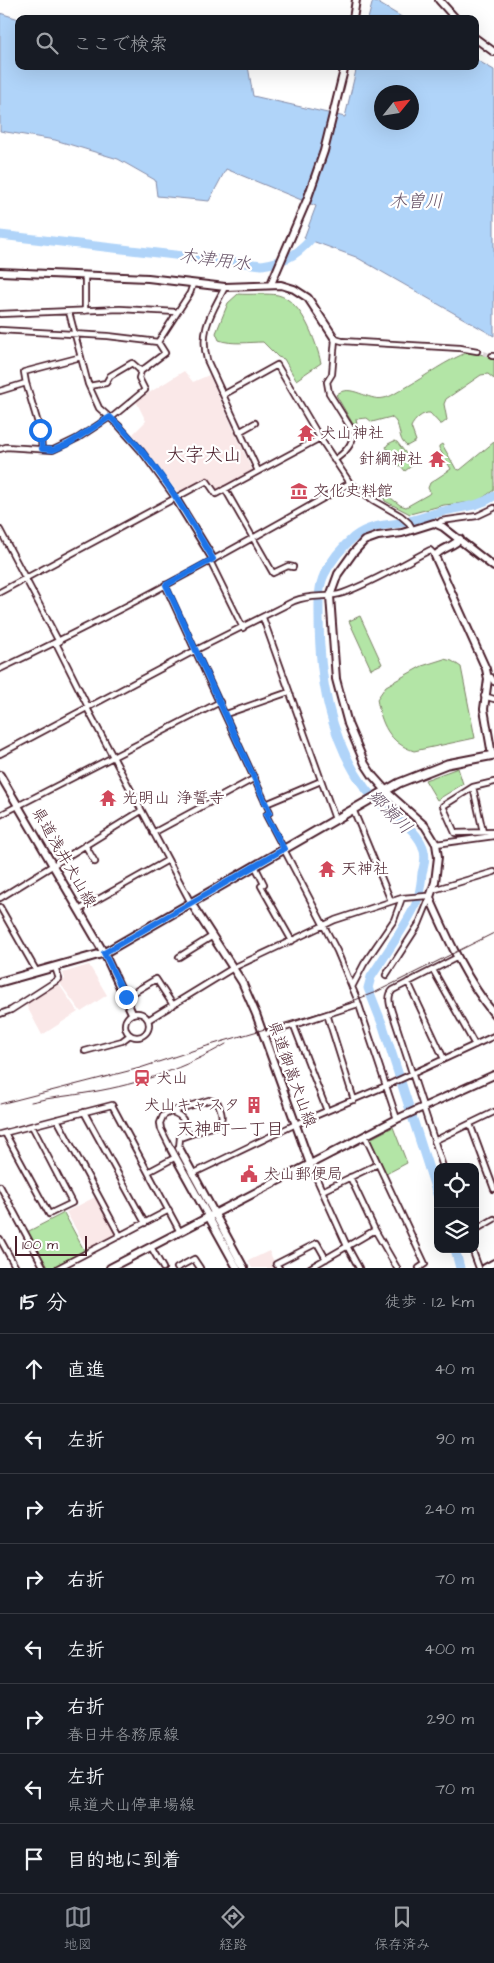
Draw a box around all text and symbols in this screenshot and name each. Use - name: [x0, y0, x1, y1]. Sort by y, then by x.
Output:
- search box: [15, 15, 479, 70]
- icon: search: [33, 29, 61, 57]
- text: ここで検索: [73, 31, 168, 58]
- north arrow: [374, 85, 419, 130]
- water label: 木曽川: [389, 189, 443, 214]
- water label: 木津用水: [178, 243, 252, 277]
- route start: [29, 419, 52, 442]
- place label: 犬山神社: [320, 422, 384, 444]
- temple icon: 犬山神社: [296, 423, 316, 443]
- district label: 大字犬山: [166, 442, 242, 469]
- place label: 針綱神社: [359, 448, 423, 470]
- temple icon: 針綱神社: [427, 449, 447, 469]
- place label: 文化史料館: [313, 480, 393, 502]
- museum icon: 文化史料館: [289, 481, 309, 501]
- water label: 郷瀬川: [362, 784, 418, 840]
- place label: 光明山 浄誓寺: [122, 787, 224, 809]
- temple icon: 光明山 浄誓寺: [98, 788, 118, 808]
- street label: 県道浅井犬山線: [26, 803, 102, 911]
- place label: 天神社: [341, 858, 389, 880]
- temple icon: 天神社: [317, 859, 337, 879]
- route end: [115, 986, 138, 1009]
- street label: 県道御嵩犬山線: [263, 1018, 321, 1130]
- place label: 犬山: [156, 1067, 188, 1089]
- station icon: 犬山: [132, 1068, 152, 1088]
- place label: 犬山キャスタ: [144, 1094, 240, 1116]
- building icon: 犬山キャスタ: [244, 1095, 264, 1115]
- district label: 天神町一丁目: [176, 1117, 284, 1142]
- place label: 犬山郵便局: [263, 1163, 343, 1185]
- map controls: [434, 1163, 479, 1253]
- button: locate: [434, 1163, 479, 1208]
- public building icon: 犬山郵便局: [239, 1164, 259, 1184]
- button: layers: [434, 1208, 479, 1253]
- scale bar: [15, 1233, 88, 1256]
- text: 100 m: [22, 1235, 58, 1255]
- text: 15 分: [20, 1288, 67, 1317]
- text: 徒歩 · 1.2 km: [385, 1291, 474, 1313]
- icon: ahead: [20, 1355, 48, 1383]
- text: 直進: [67, 1357, 105, 1384]
- text: 40 m: [434, 1358, 474, 1380]
- icon: left: [20, 1425, 48, 1453]
- text: 左折: [67, 1427, 105, 1454]
- text: 90 m: [436, 1428, 474, 1450]
- icon: right: [20, 1495, 48, 1523]
- text: 右折: [67, 1497, 105, 1524]
- text: 240 m: [425, 1498, 474, 1520]
- icon: right: [20, 1565, 48, 1593]
- text: 右折: [67, 1567, 105, 1594]
- text: 70 m: [435, 1568, 474, 1590]
- icon: left: [20, 1635, 48, 1663]
- text: 左折: [67, 1637, 105, 1664]
- text: 400 m: [424, 1638, 474, 1660]
- text: 右折: [67, 1694, 105, 1721]
- icon: right: [20, 1705, 48, 1733]
- text: 290 m: [427, 1708, 474, 1730]
- text: 春日井各務原線: [67, 1724, 179, 1746]
- text: 左折: [67, 1764, 105, 1791]
- icon: left: [20, 1775, 48, 1803]
- text: 70 m: [435, 1778, 474, 1800]
- text: 県道犬山停車場線: [67, 1794, 195, 1816]
- icon: arrive: [20, 1845, 48, 1873]
- text: 目的地に到着: [67, 1847, 181, 1874]
- tab: 地図: [64, 1903, 92, 1955]
- tab: 経路: [219, 1903, 247, 1955]
- tab: 保存済み: [374, 1903, 430, 1955]

